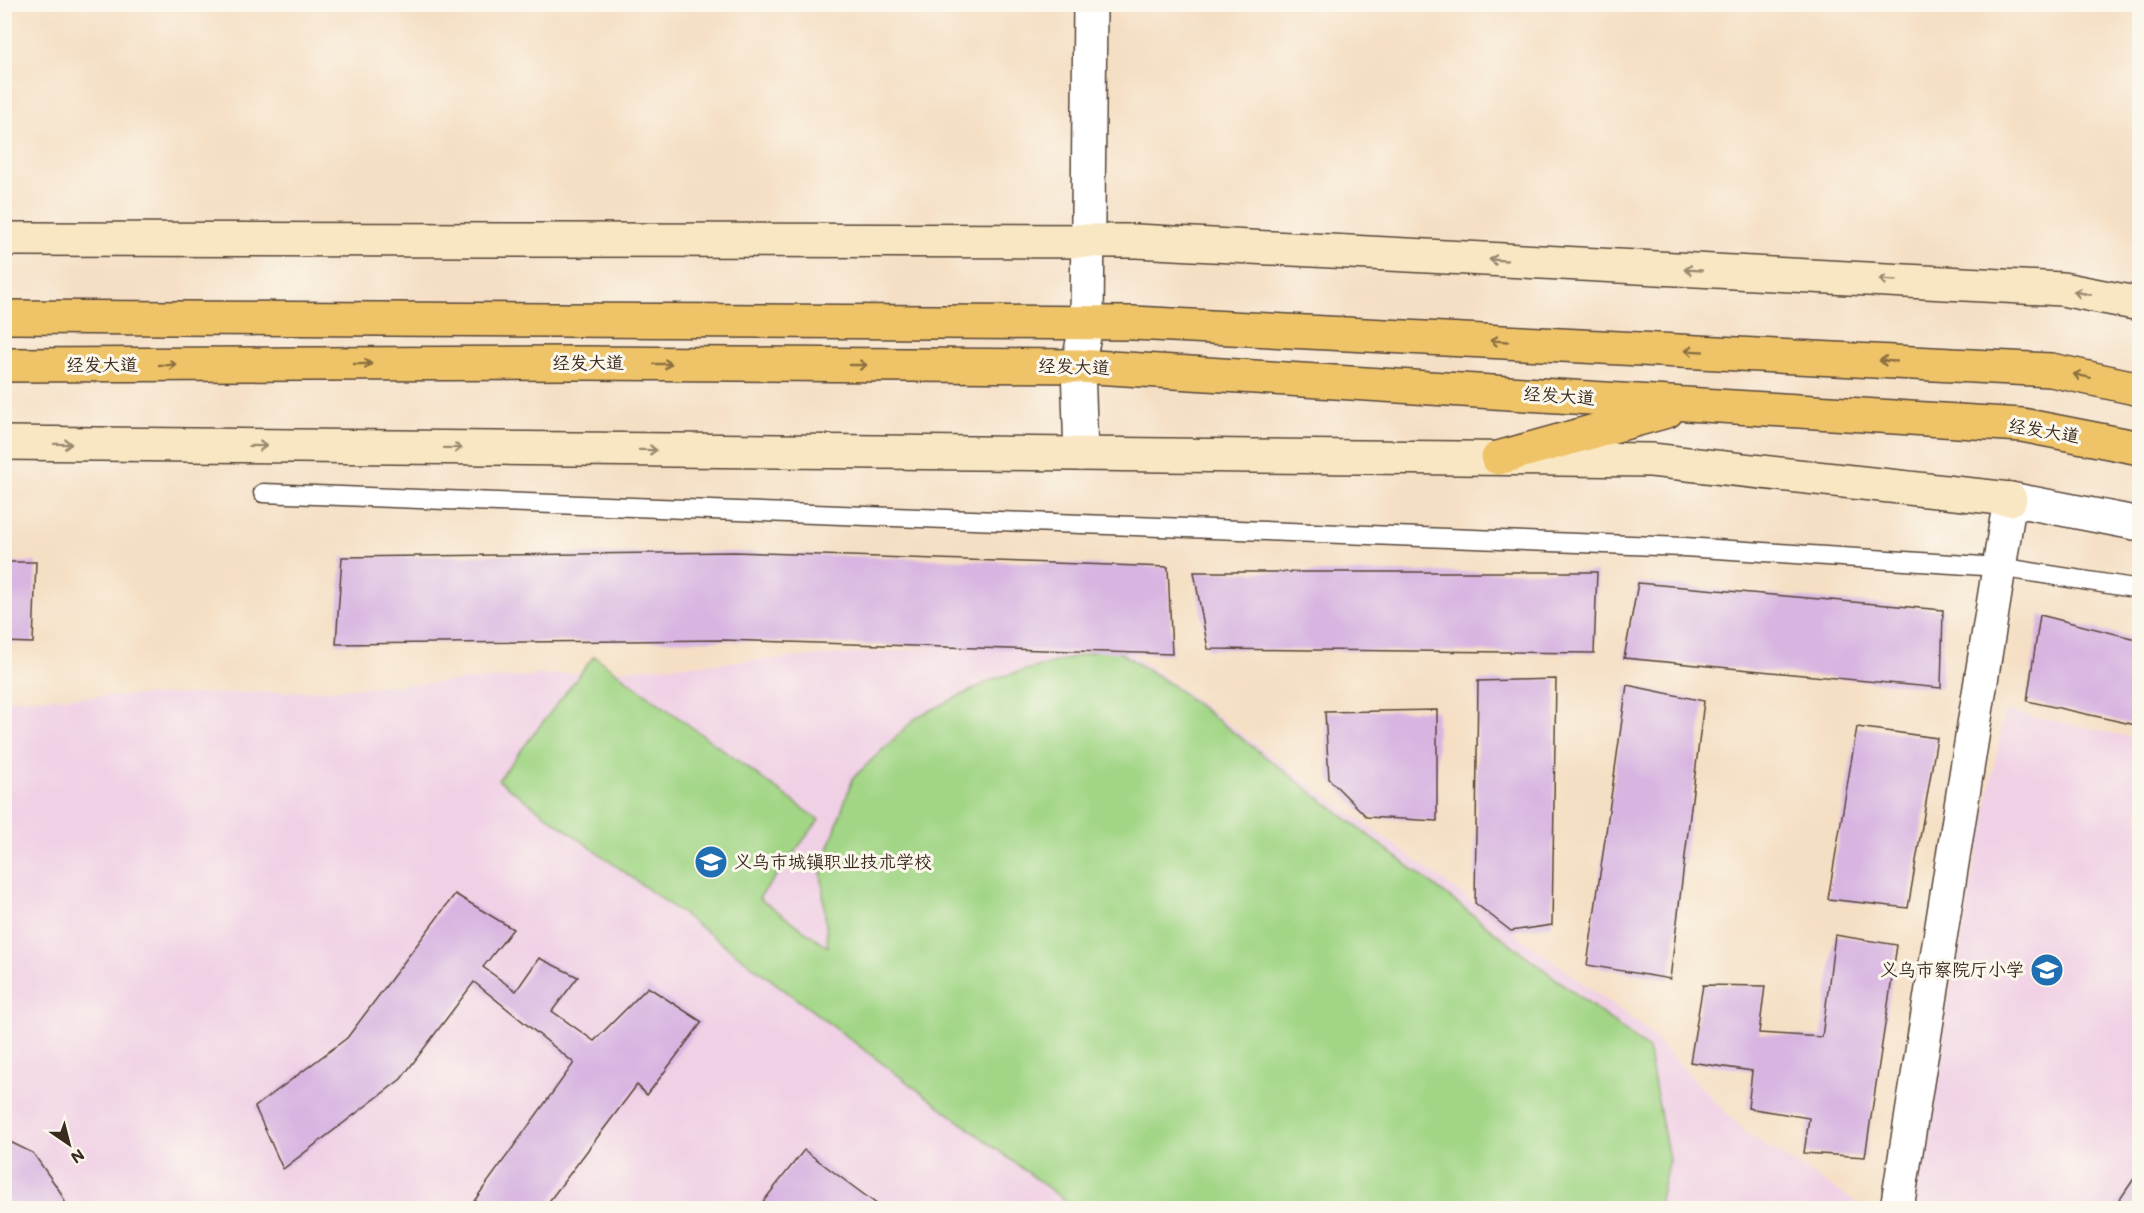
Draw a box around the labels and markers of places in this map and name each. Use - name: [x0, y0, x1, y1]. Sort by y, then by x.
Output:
- school or university icon: 义乌市城镇职业技术学校: [693, 844, 729, 880]
- place label: 义乌市城镇职业技术学校: [734, 849, 932, 873]
- school or university icon: 义乌市察院厅小学: [2029, 952, 2065, 988]
- place label: 义乌市察院厅小学: [1880, 957, 2024, 981]

